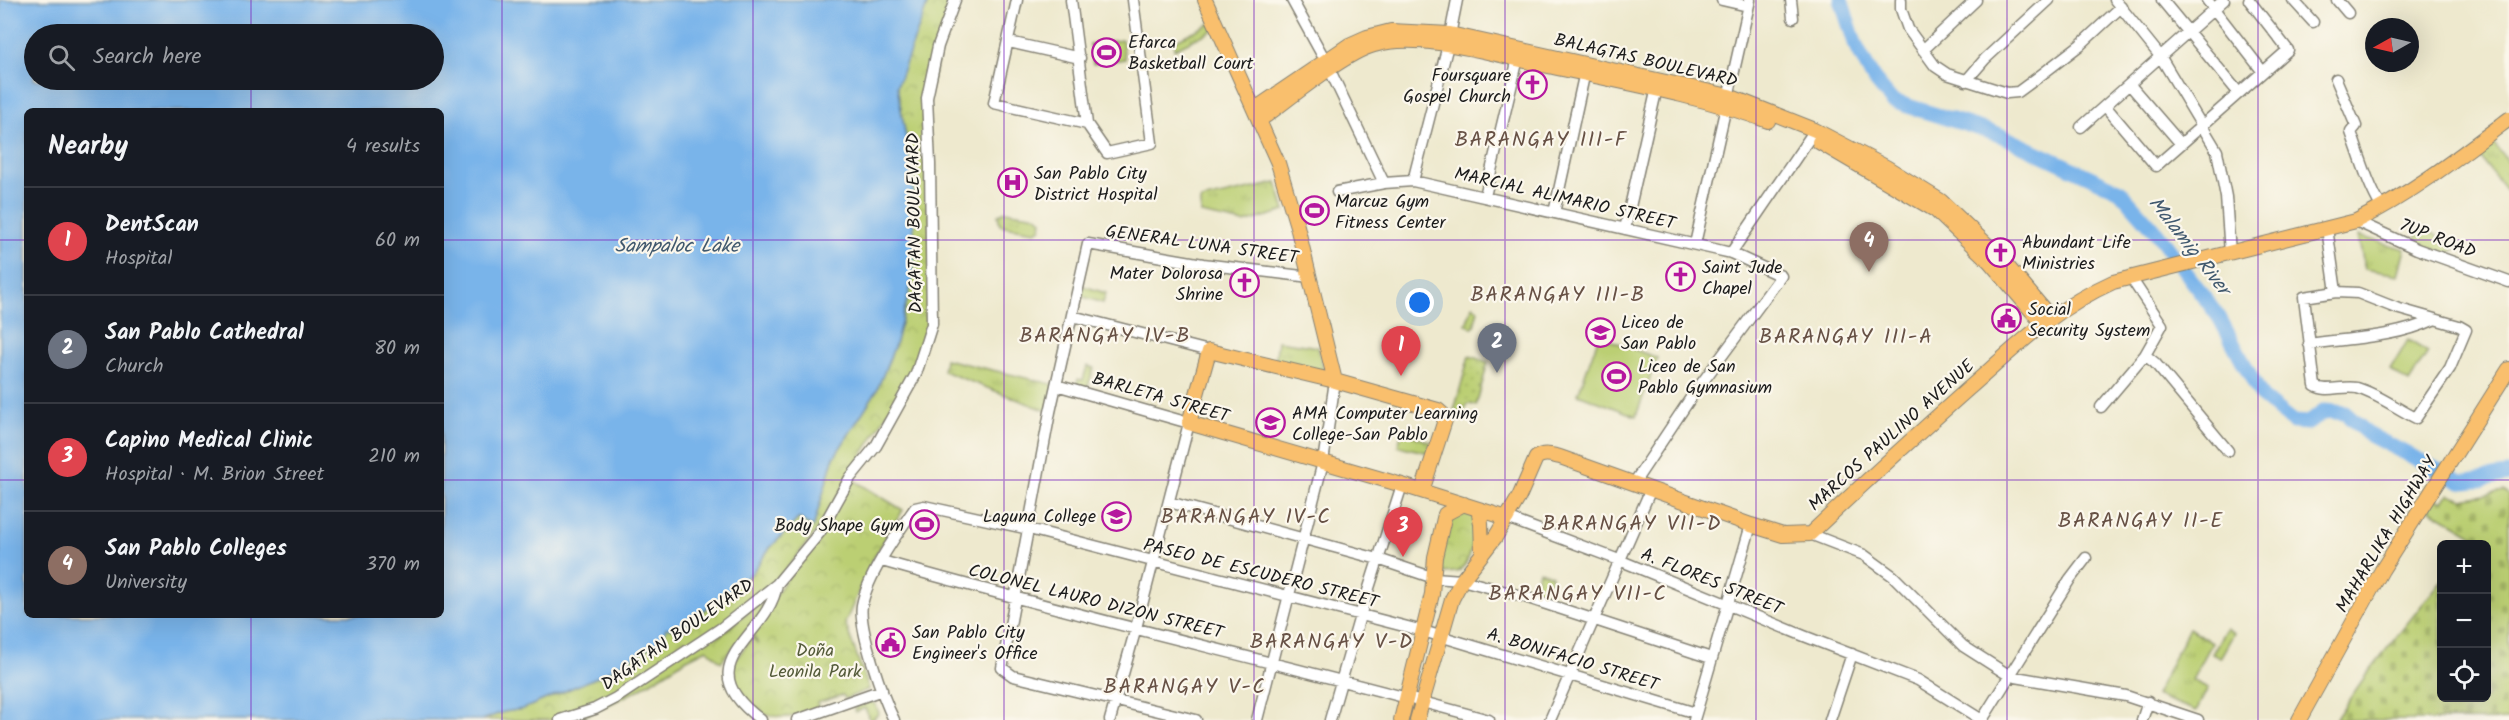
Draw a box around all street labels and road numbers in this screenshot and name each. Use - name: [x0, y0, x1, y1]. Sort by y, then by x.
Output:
- street label: BALAGTAS BOULEVARD: [1551, 26, 1741, 97]
- street label: DAGATAN BOULEVARD: [899, 132, 932, 314]
- street label: MARCIAL ALIMARIO STREET: [1451, 160, 1679, 239]
- street label: 7UP ROAD: [2395, 212, 2480, 267]
- street label: GENERAL LUNA STREET: [1104, 218, 1301, 274]
- street label: MARCOS PAULINO AVENUE: [1802, 353, 1982, 519]
- street label: BARLETA STREET: [1089, 365, 1234, 432]
- street label: MAHARLIKA HIGHWAY: [2329, 450, 2446, 619]
- street label: PASEO DE ESCUDERO STREET: [1140, 531, 1383, 618]
- street label: A. FLORES STREET: [1636, 541, 1788, 625]
- street label: COLONEL LAURO DIZON STREET: [965, 557, 1228, 649]
- street label: DAGATAN BOULEVARD: [596, 571, 761, 699]
- street label: A. BONIFACIO STREET: [1483, 621, 1663, 701]

